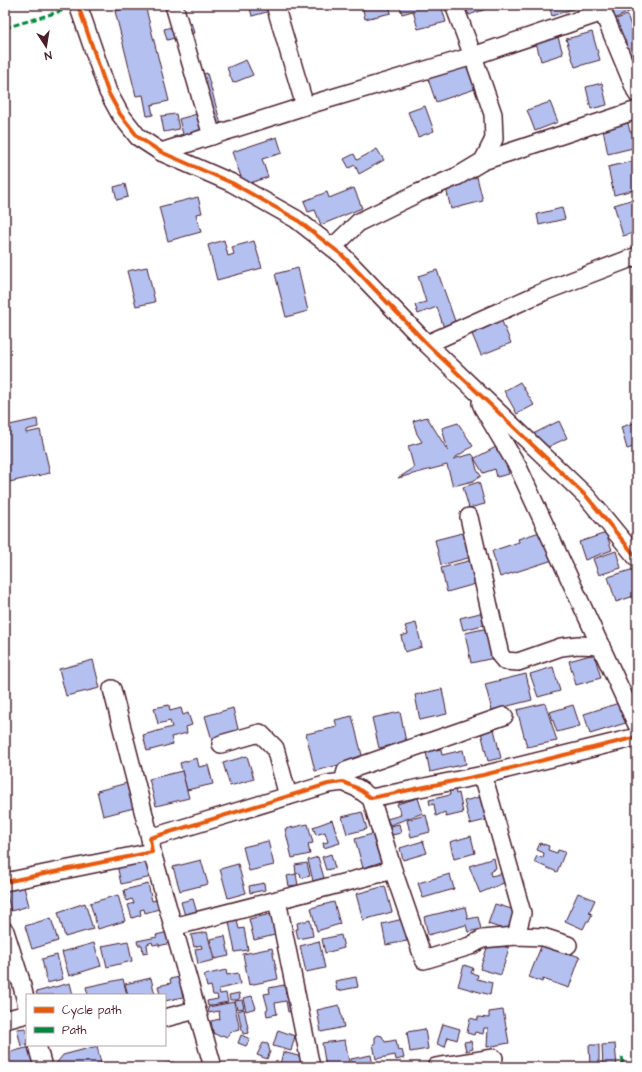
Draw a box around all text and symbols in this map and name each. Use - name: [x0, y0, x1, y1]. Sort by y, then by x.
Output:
- north arrow: [26, 26, 66, 66]
- text: N: [43, 47, 53, 63]
- legend: [26, 994, 166, 1046]
- text: Cycle path: [62, 1002, 121, 1020]
- text: Path: [62, 1022, 87, 1039]

